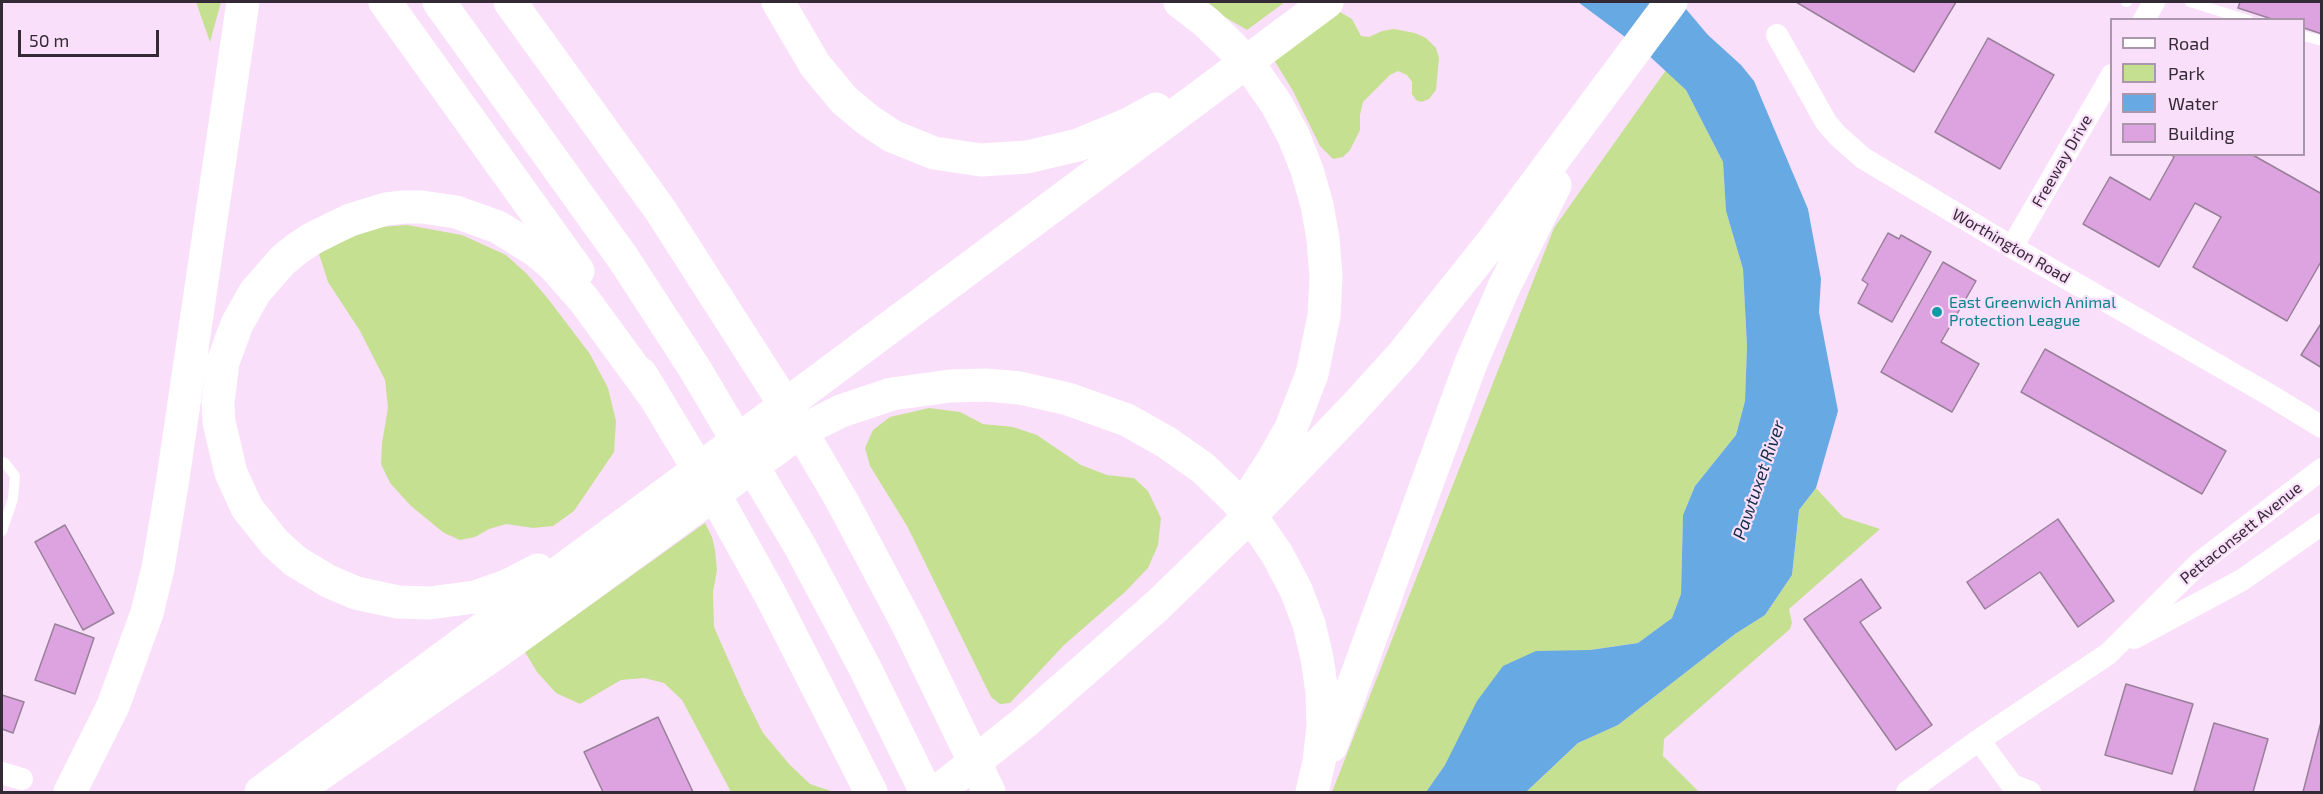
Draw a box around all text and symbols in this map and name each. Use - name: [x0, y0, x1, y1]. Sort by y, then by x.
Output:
- scale bar: [21, 18, 162, 56]
- legend: [2110, 18, 2305, 156]
- text: 50 m: [29, 29, 69, 51]
- text: Road: [2168, 32, 2209, 54]
- text: Park: [2168, 62, 2205, 84]
- text: Water: [2168, 92, 2218, 114]
- street label: Freeway Drive: [2028, 111, 2096, 211]
- text: Building: [2168, 122, 2235, 144]
- street label: Worthington Road: [1949, 204, 2073, 288]
- place label: East Greenwich Animal Protection League: [1949, 293, 2116, 331]
- marker: East Greenwich Animal Protection League: [1930, 305, 1944, 319]
- water label: Pawtuxet River: [1728, 417, 1790, 543]
- street label: Pettaconsett Avenue: [2176, 478, 2306, 588]

